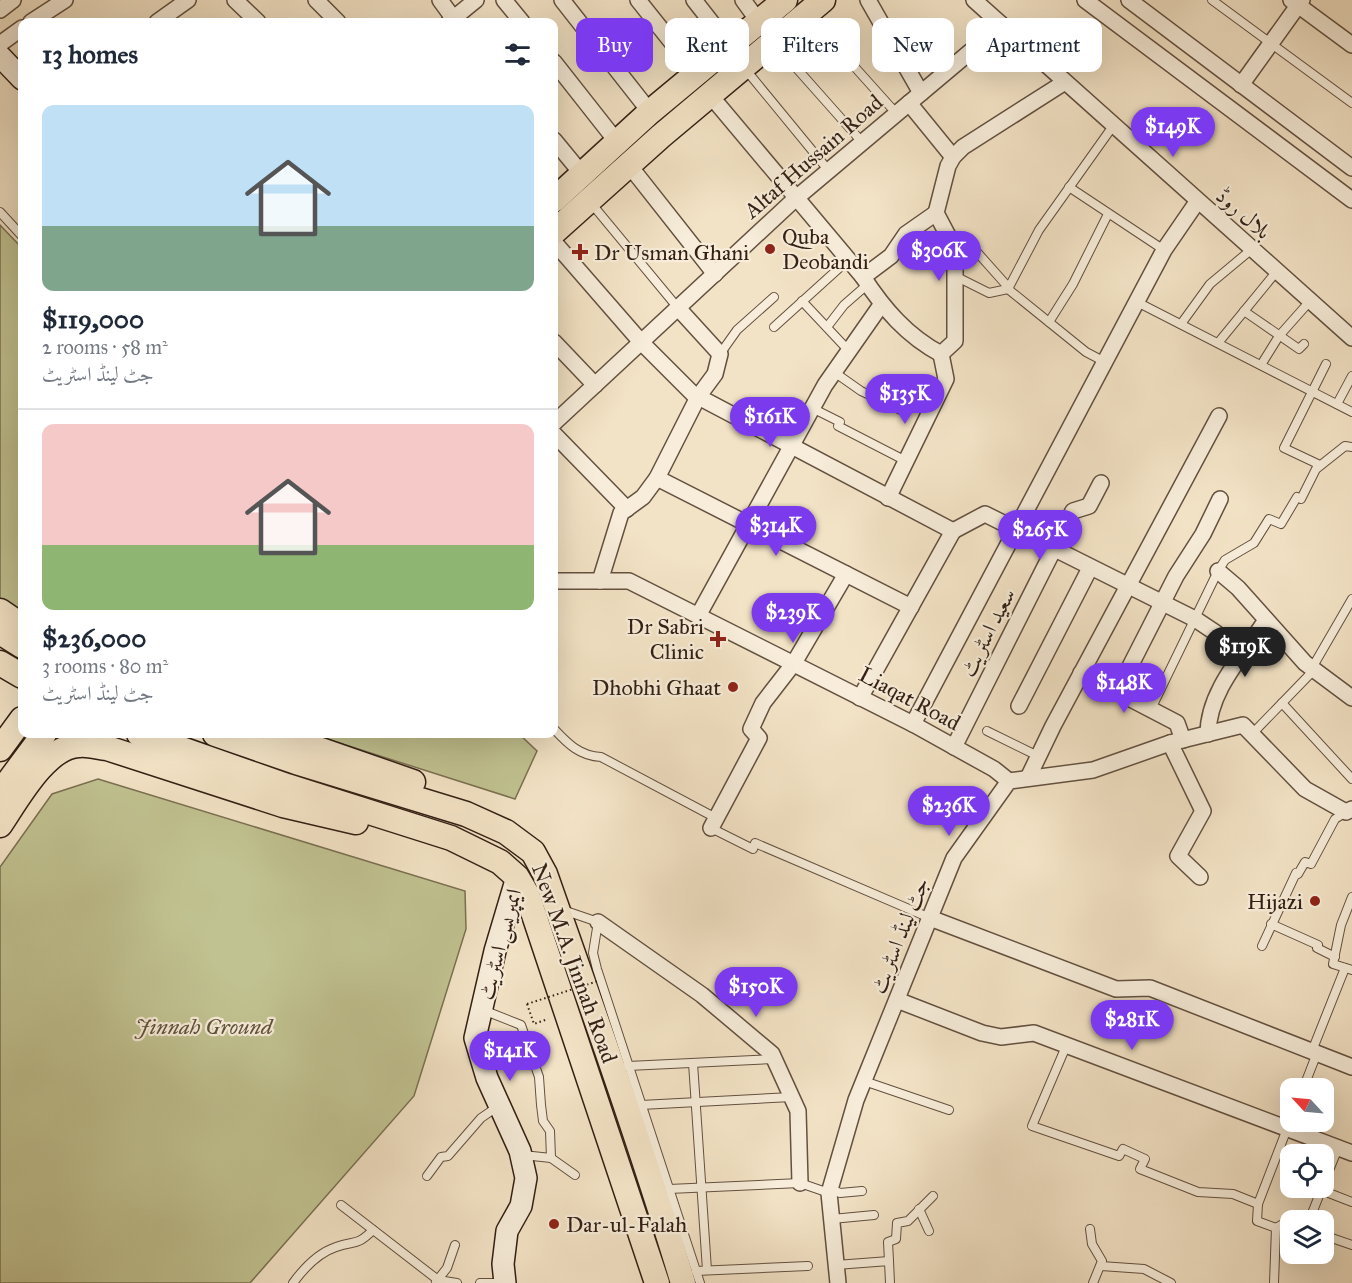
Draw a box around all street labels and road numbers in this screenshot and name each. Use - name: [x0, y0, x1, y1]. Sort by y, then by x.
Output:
- street label: Altaf Hussain Road: [738, 89, 888, 225]
- street label: بلال روڈ: [1210, 182, 1277, 245]
- street label: سعید اسٹریٹ: [954, 583, 1021, 681]
- street label: Liaqat Road: [854, 661, 965, 736]
- street label: New M.A. Jinnah Road: [526, 860, 623, 1067]
- street label: جٹ لینڈ اسٹریٹ: [864, 873, 935, 997]
- street label: ایمپریس اسٹریٹ: [472, 886, 529, 1003]

